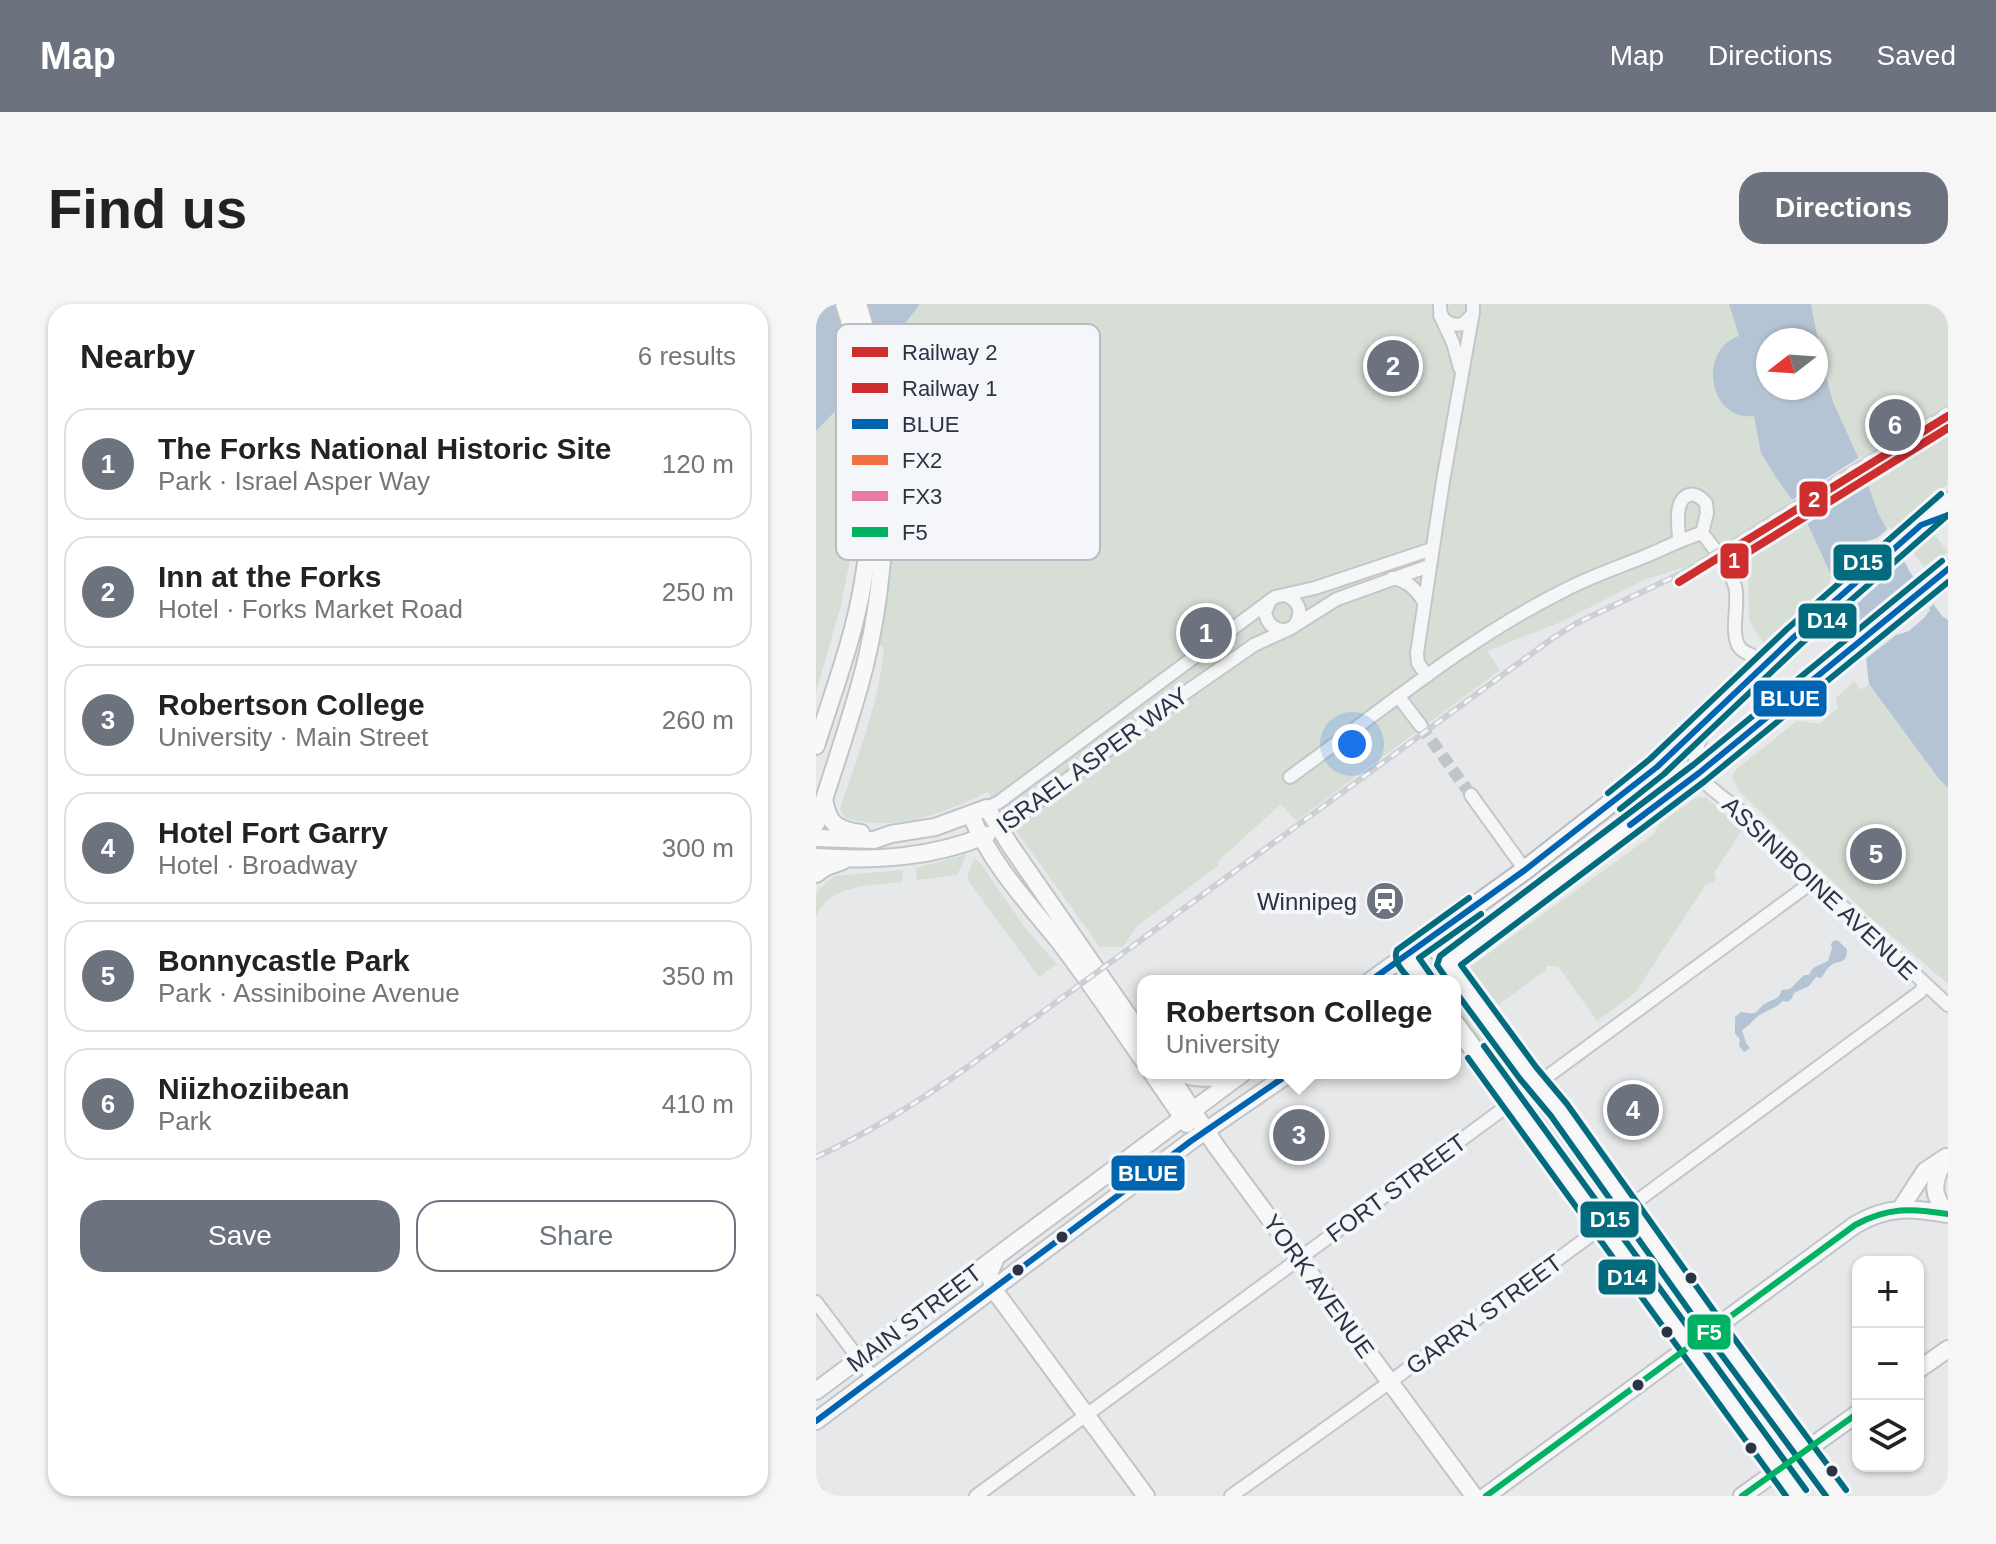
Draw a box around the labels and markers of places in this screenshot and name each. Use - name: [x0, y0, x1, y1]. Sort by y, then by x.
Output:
- pin: 2: [1367, 336, 1419, 396]
- pin: 6: [1869, 395, 1921, 455]
- pin: 1: [1180, 603, 1232, 663]
- pin: 5: [1850, 824, 1902, 884]
- station icon: Winnipeg: [1364, 880, 1406, 922]
- place label: Winnipeg: [1257, 888, 1357, 915]
- pin: 4: [1607, 1080, 1659, 1140]
- pin: 3: [1273, 1105, 1325, 1165]
- unlabelled marker: [1054, 1229, 1070, 1245]
- unlabelled marker: [1010, 1262, 1026, 1278]
- unlabelled marker: [1683, 1270, 1699, 1286]
- unlabelled marker: [1659, 1324, 1675, 1340]
- unlabelled marker: [1630, 1377, 1646, 1393]
- unlabelled marker: [1743, 1440, 1759, 1456]
- unlabelled marker: [1824, 1463, 1840, 1479]

